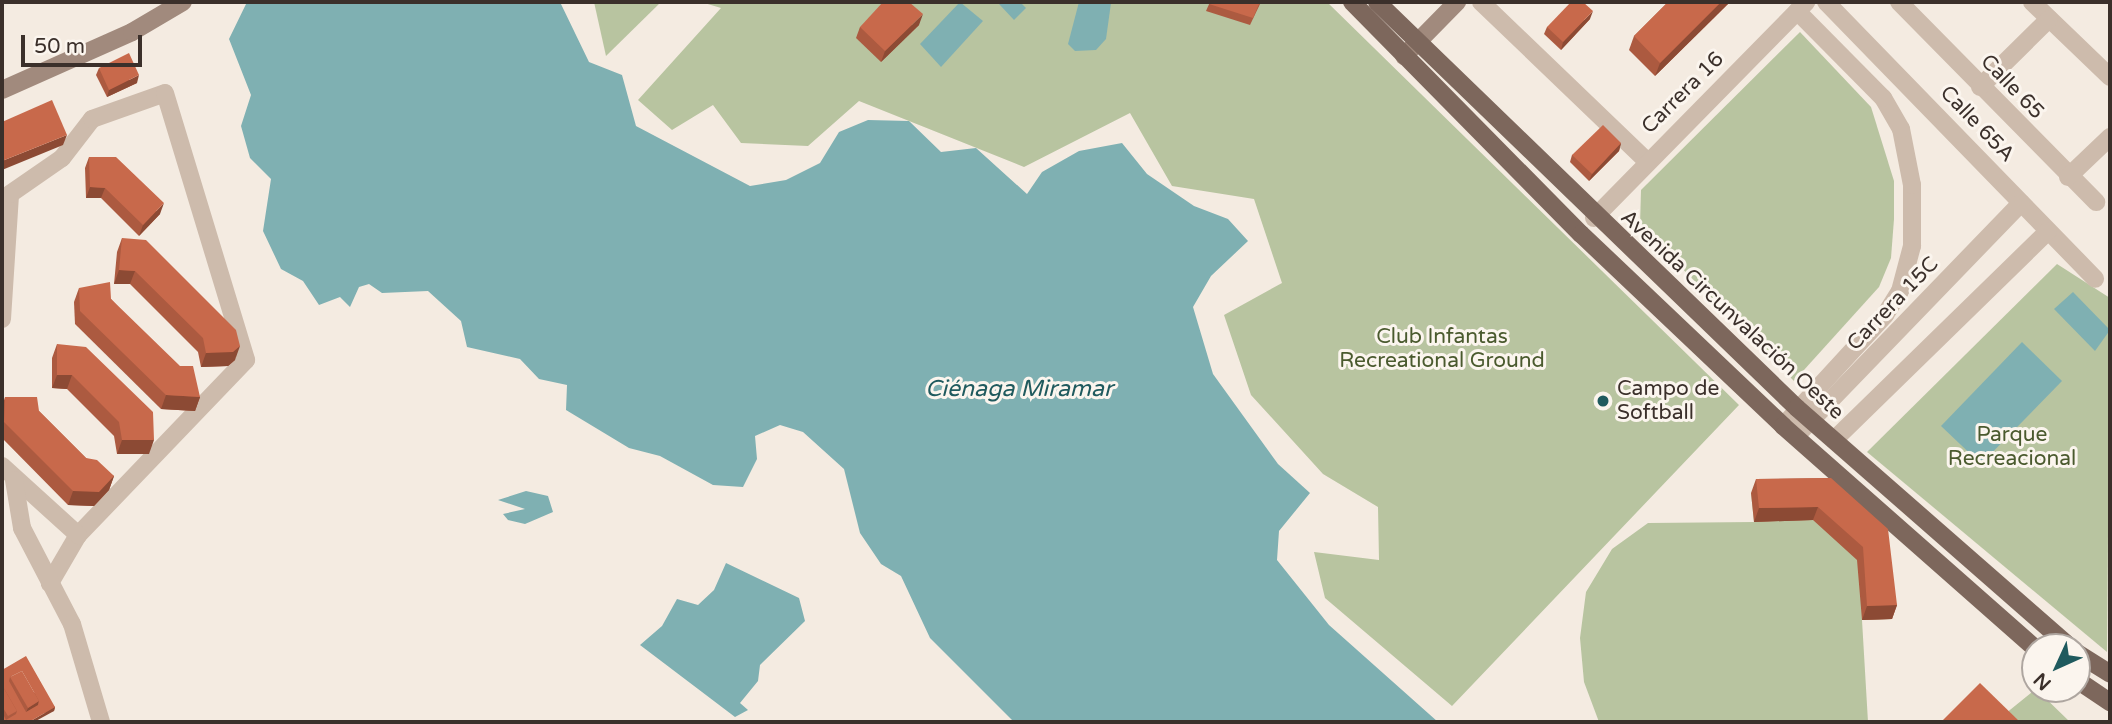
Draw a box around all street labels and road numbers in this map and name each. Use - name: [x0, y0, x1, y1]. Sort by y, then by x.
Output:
- street label: Carrera 16: [1637, 47, 1729, 139]
- street label: Calle 65: [1975, 49, 2049, 125]
- street label: Calle 65A: [1935, 81, 2019, 167]
- street label: Avenida Circunvalación Oeste: [1615, 205, 1849, 425]
- street label: Carrera 15C: [1842, 252, 1944, 356]

